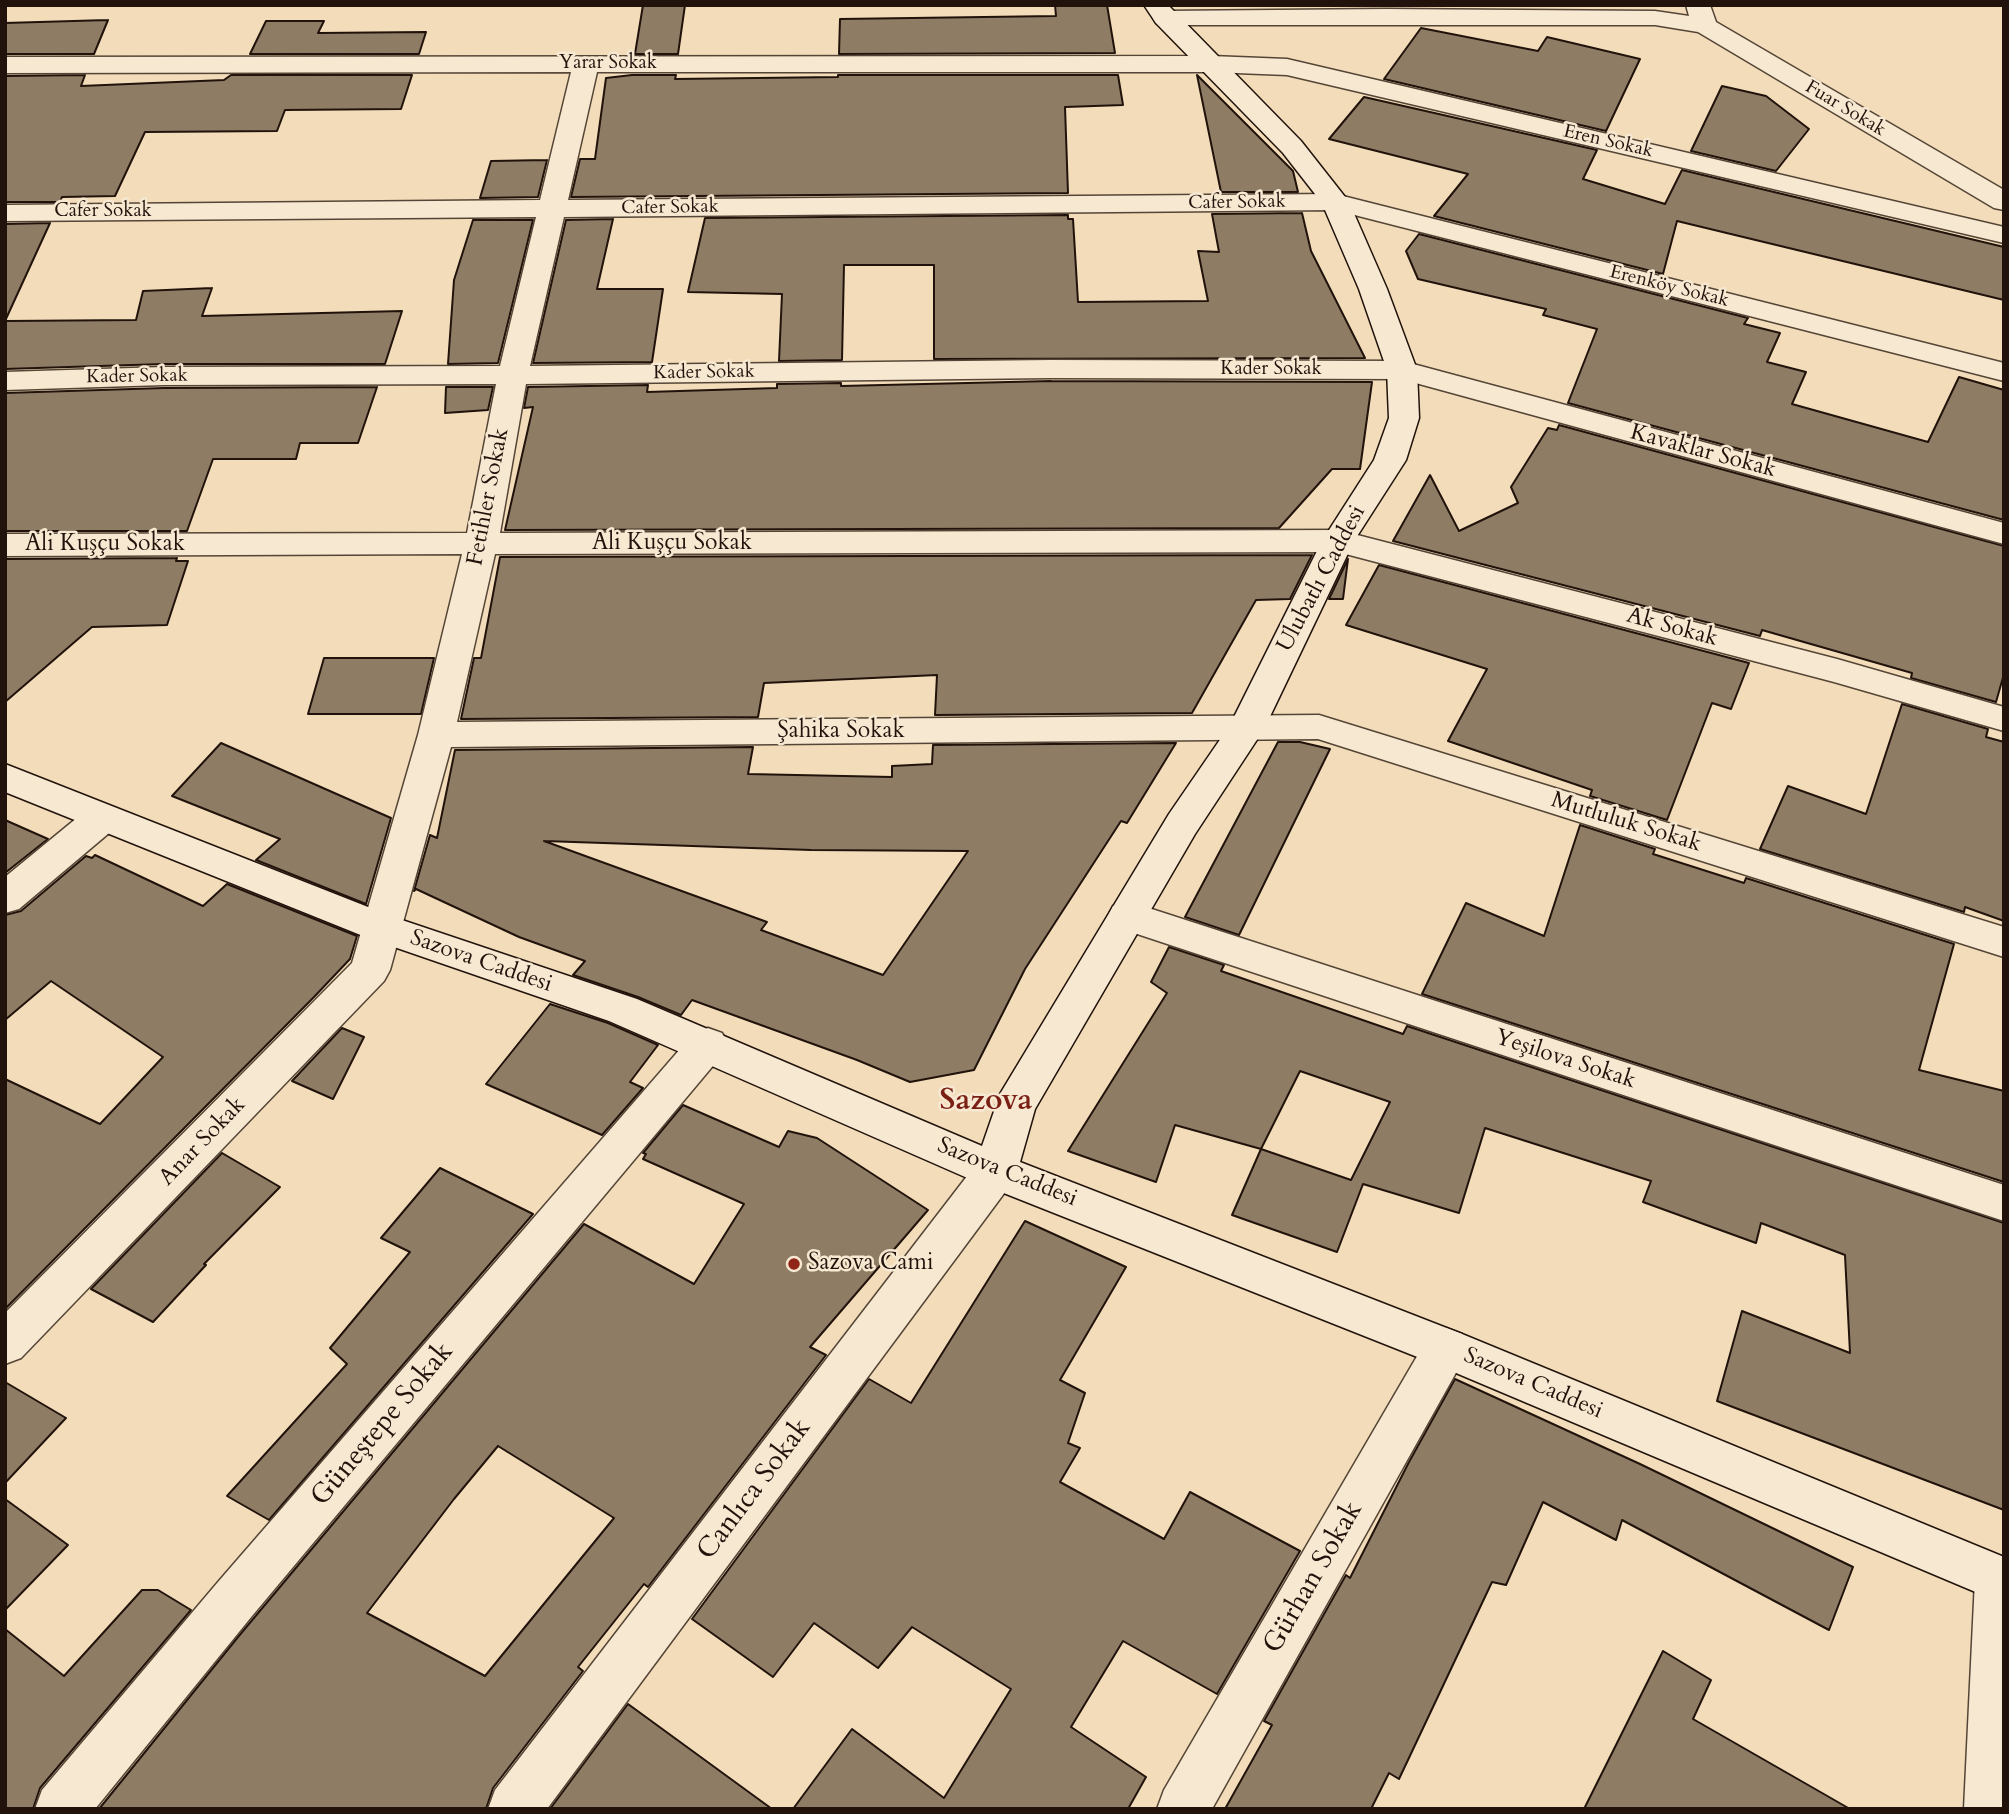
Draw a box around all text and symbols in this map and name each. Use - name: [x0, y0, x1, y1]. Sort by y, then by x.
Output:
- street label: Yarar Sokak: [559, 53, 657, 75]
- street label: Fuar Sokak: [1801, 76, 1889, 142]
- street label: Eren Sokak: [1561, 121, 1655, 163]
- street label: Cafer Sokak: [1188, 191, 1286, 215]
- street label: Cafer Sokak: [621, 196, 719, 220]
- street label: Cafer Sokak: [54, 201, 152, 223]
- street label: Erenköy Sokak: [1607, 261, 1731, 313]
- street label: Kader Sokak: [1220, 359, 1322, 381]
- street label: Kader Sokak: [653, 361, 755, 385]
- street label: Kader Sokak: [86, 365, 188, 389]
- street label: Kavaklar Sokak: [1627, 419, 1779, 485]
- street label: Fetihler Sokak: [462, 426, 516, 568]
- street label: Ulubatlı Caddesi: [1272, 501, 1372, 657]
- street label: Ali Kuşçu Sokak: [592, 530, 752, 558]
- street label: Ali Kuşçu Sokak: [25, 531, 185, 559]
- street label: Ak Sokak: [1623, 603, 1721, 653]
- street label: Şahika Sokak: [777, 718, 905, 746]
- street label: Mutluluk Sokak: [1548, 787, 1704, 859]
- street label: Sazova Caddesi: [406, 925, 556, 999]
- street label: Yeşilova Sokak: [1491, 1024, 1639, 1096]
- district label: Sazova: [940, 1084, 1032, 1120]
- street label: Anar Sokak: [154, 1092, 252, 1192]
- street label: Sazova Caddesi: [933, 1132, 1081, 1214]
- place label: Sazova Cami: [808, 1250, 933, 1278]
- marker: Sazova Cami: [786, 1256, 802, 1272]
- street label: Güneştepe Sokak: [305, 1336, 461, 1514]
- street label: Sazova Caddesi: [1459, 1342, 1607, 1426]
- street label: Canlıca Sokak: [691, 1413, 819, 1567]
- street label: Gürhan Sokak: [1257, 1496, 1371, 1660]

